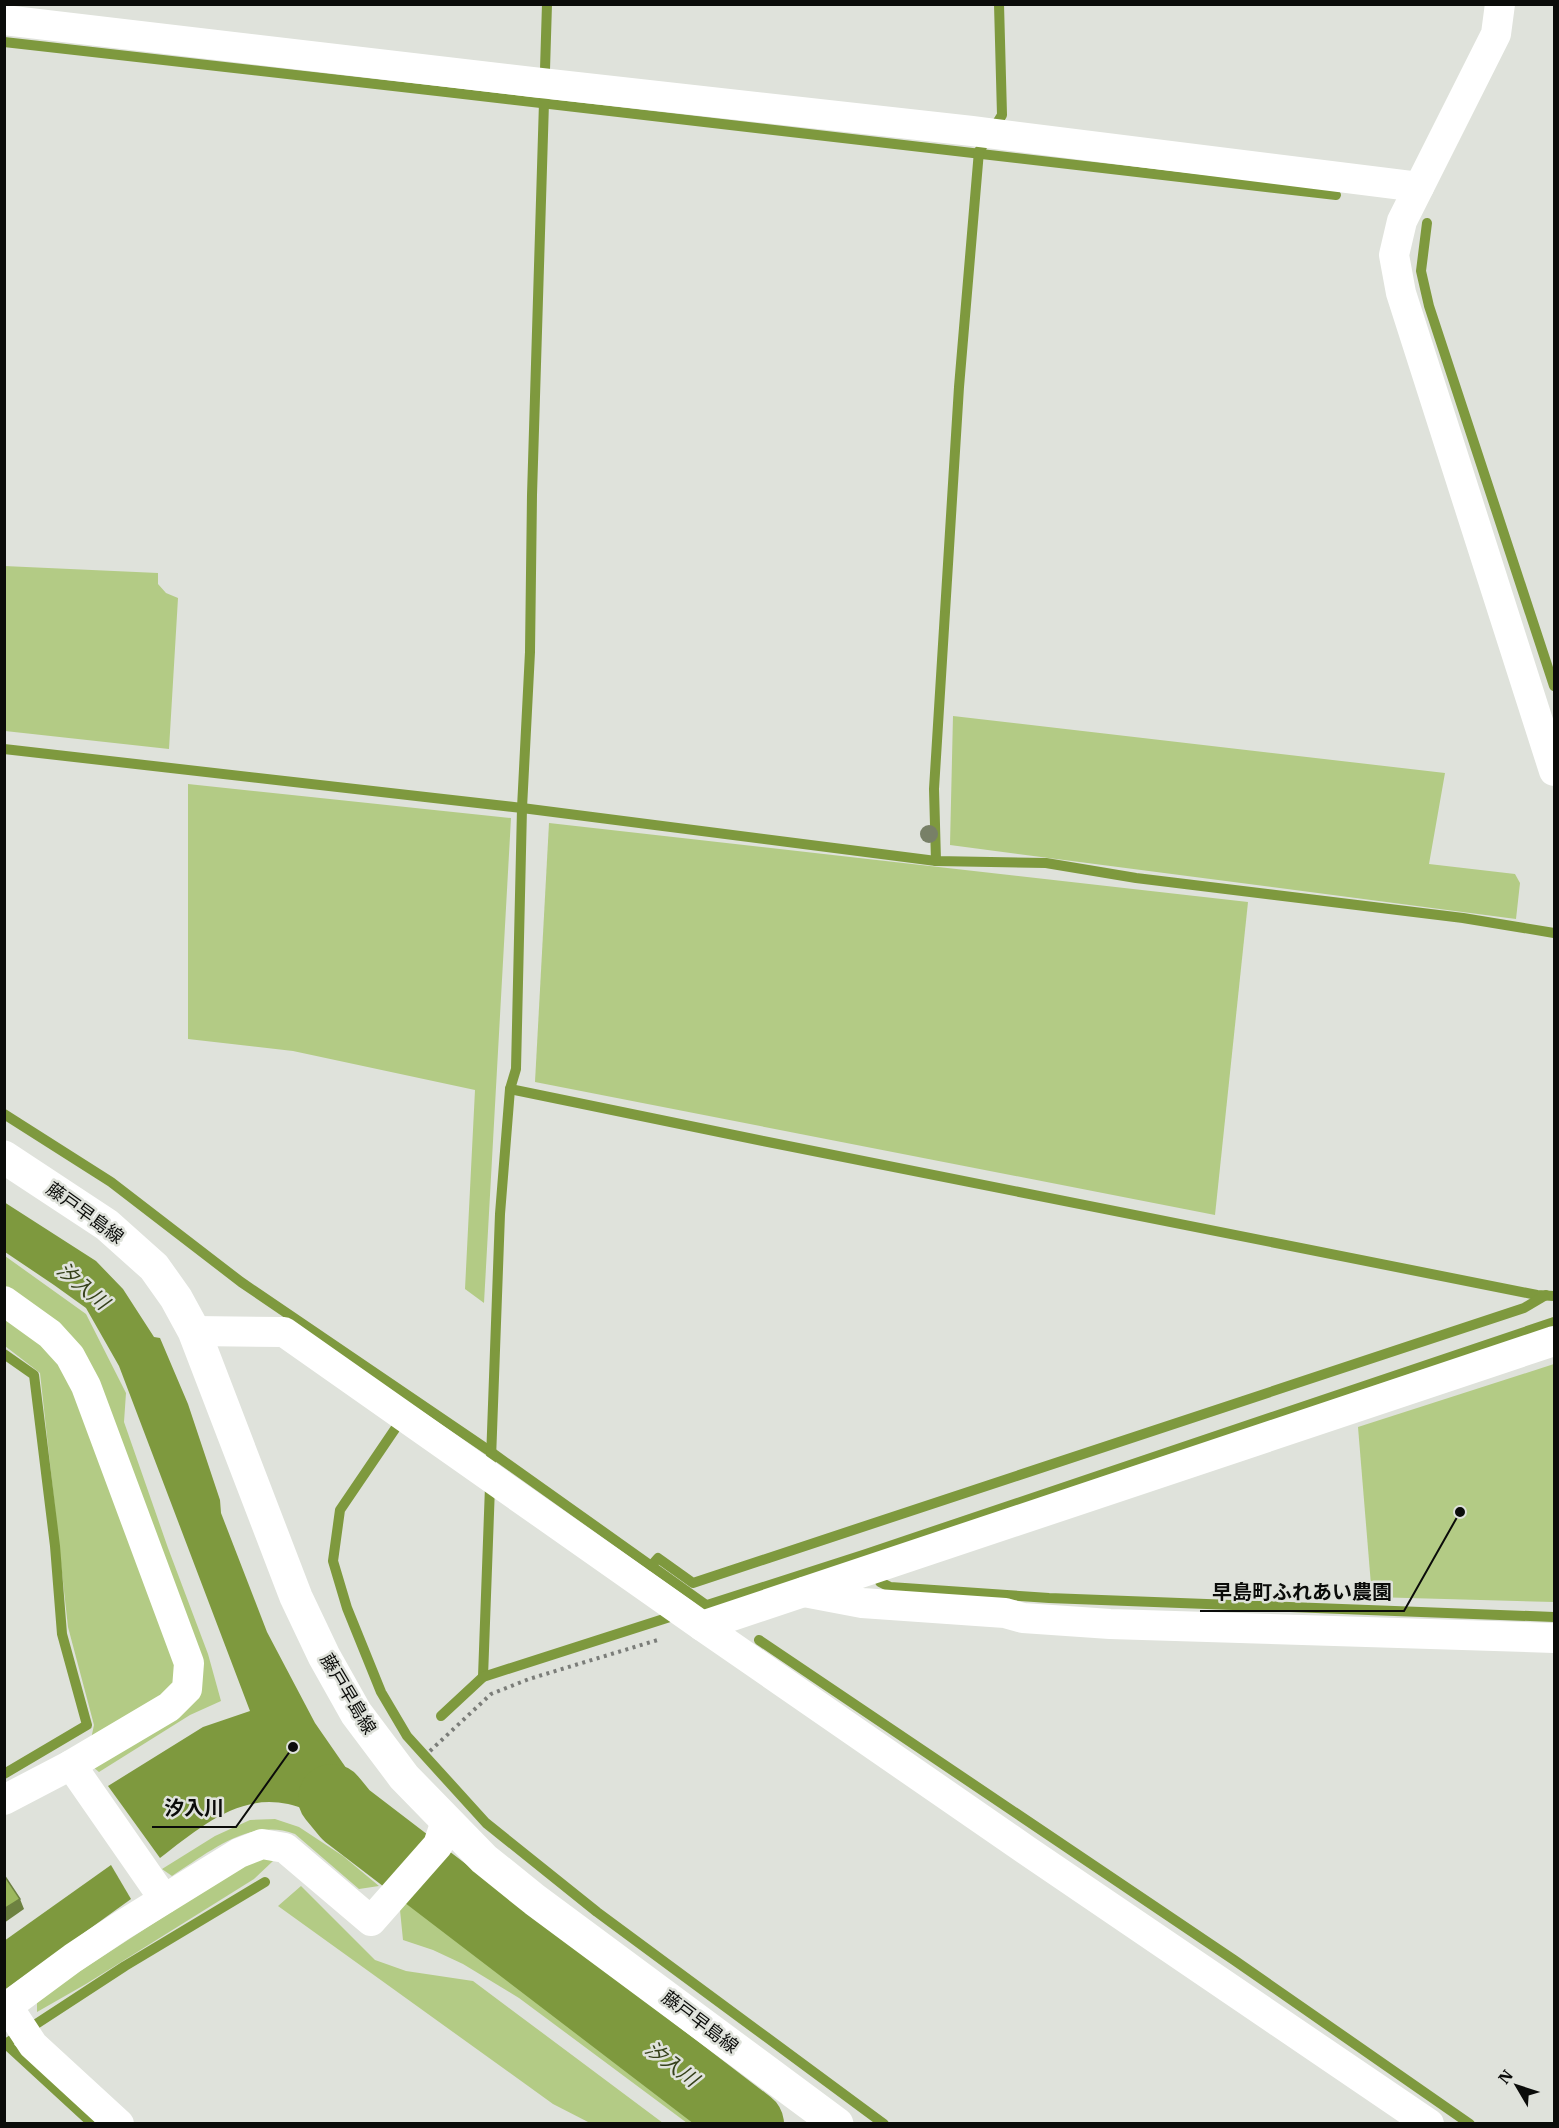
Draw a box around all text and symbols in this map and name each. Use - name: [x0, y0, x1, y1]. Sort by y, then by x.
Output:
- street label: 藤戸早島線: [42, 1177, 128, 1248]
- water label: 汐入川: [52, 1256, 117, 1317]
- callout: 早島町ふれあい農園: [1200, 1573, 1404, 1611]
- text: 早島町ふれあい農園: [1212, 1578, 1392, 1605]
- street label: 藤戸早島線: [315, 1649, 381, 1738]
- callout: 汐入川: [152, 1789, 236, 1827]
- text: 汐入川: [164, 1794, 224, 1821]
- street label: 藤戸早島線: [657, 1985, 743, 2058]
- water label: 汐入川: [640, 2035, 706, 2094]
- north arrow: [1487, 2056, 1547, 2116]
- text: N: [1494, 2065, 1517, 2088]

